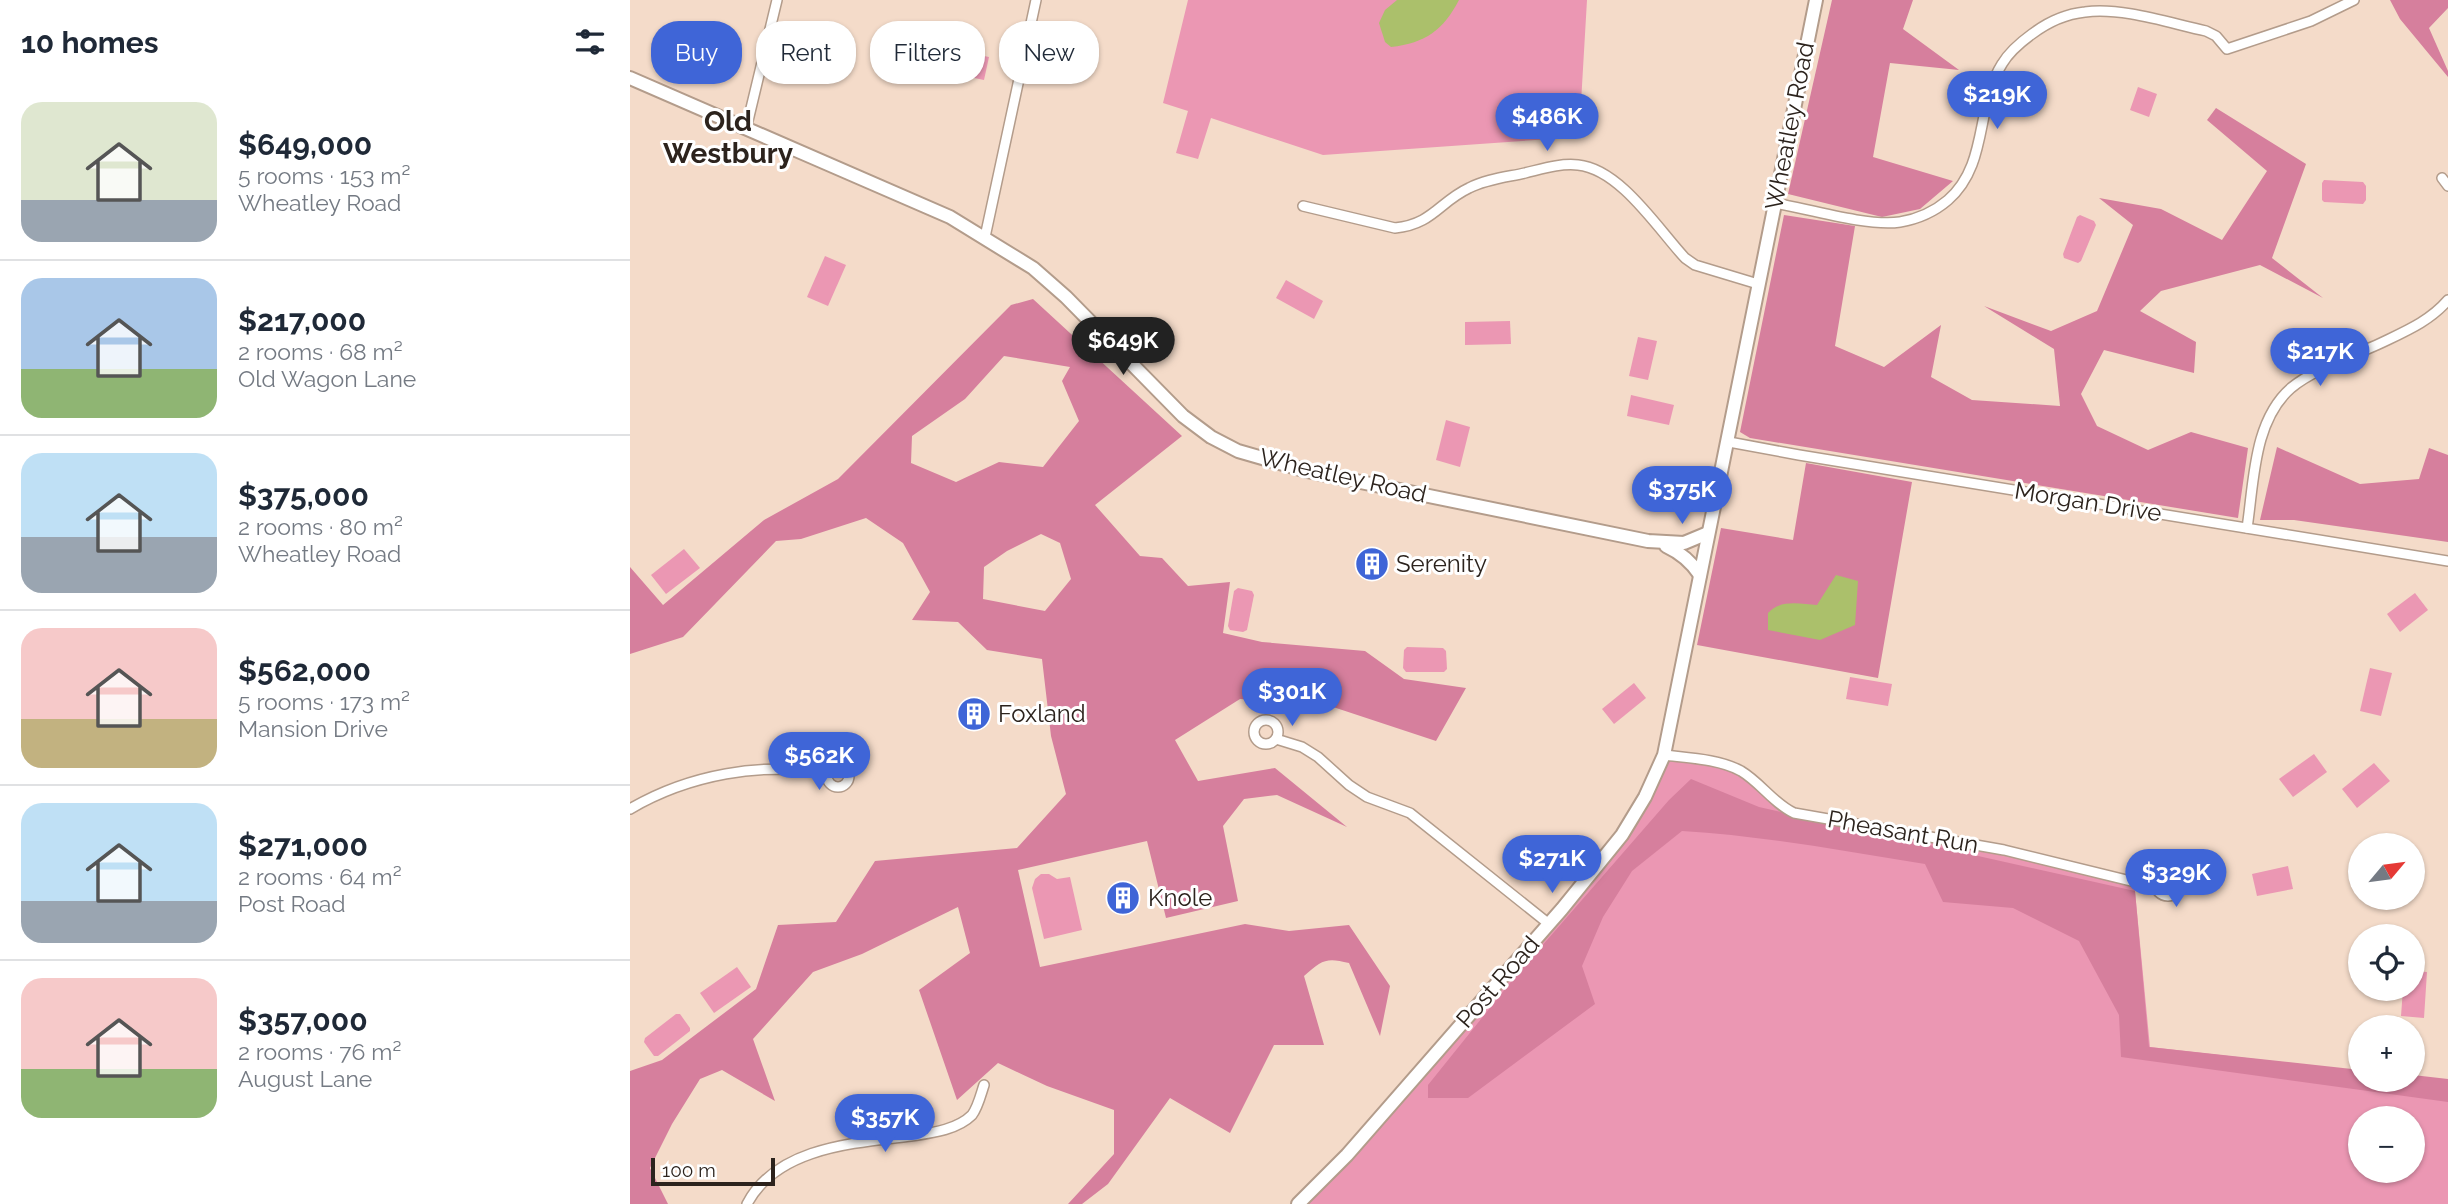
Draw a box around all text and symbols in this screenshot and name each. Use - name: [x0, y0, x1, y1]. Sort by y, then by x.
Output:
- chip: Buy: [651, 21, 742, 84]
- chip: Rent: [756, 21, 856, 84]
- chip: Filters: [870, 21, 985, 84]
- chip: New: [999, 21, 1099, 84]
- icon: filters: [571, 23, 609, 61]
- text: 10 homes: [21, 25, 158, 60]
- street label: Wheatley Road: [1759, 39, 1820, 212]
- pin: $219K: [1948, 72, 2046, 131]
- text: $219K: [1963, 80, 2031, 107]
- pin: $486K: [1498, 94, 1596, 153]
- text: $486K: [1512, 102, 1582, 129]
- district label: Old Westbury: [663, 105, 794, 170]
- text: $649,000: [238, 127, 372, 162]
- icon: home: [77, 130, 161, 214]
- text: 5 rooms · 153 m²: [238, 162, 410, 189]
- text: Wheatley Road: [238, 189, 401, 216]
- text: $217,000: [238, 303, 366, 338]
- icon: home: [77, 306, 161, 390]
- pin: $649K: [1074, 318, 1172, 377]
- text: $649K: [1088, 326, 1158, 353]
- pin: $217K: [2271, 328, 2369, 388]
- text: $217K: [2286, 337, 2354, 364]
- text: 2 rooms · 68 m²: [238, 338, 403, 365]
- text: Old Wagon Lane: [238, 365, 416, 392]
- street label: Wheatley Road: [1257, 442, 1429, 509]
- pin: $375K: [1633, 466, 1731, 526]
- text: $375K: [1648, 475, 1716, 502]
- street label: Morgan Drive: [2012, 476, 2164, 527]
- text: $375,000: [238, 478, 369, 513]
- icon: home: [77, 481, 161, 565]
- text: 2 rooms · 80 m²: [238, 513, 403, 540]
- text: Wheatley Road: [238, 540, 401, 567]
- building icon: Serenity: [1353, 545, 1391, 583]
- place label: Serenity: [1396, 549, 1487, 578]
- text: $562,000: [238, 653, 371, 688]
- icon: home: [77, 656, 161, 740]
- pin: $301K: [1243, 668, 1341, 728]
- text: $301K: [1258, 677, 1326, 704]
- text: 5 rooms · 173 m²: [238, 688, 410, 715]
- building icon: Foxland: [955, 695, 993, 733]
- place label: Foxland: [998, 699, 1086, 728]
- text: Mansion Drive: [238, 715, 388, 742]
- pin: $562K: [770, 732, 868, 792]
- text: $562K: [784, 741, 854, 768]
- street label: Pheasant Run: [1825, 804, 1981, 859]
- text: $271,000: [238, 828, 368, 863]
- icon: home: [77, 831, 161, 915]
- north arrow: [2348, 833, 2426, 910]
- map controls: [2348, 833, 2425, 1183]
- pin: $271K: [1503, 836, 1601, 895]
- text: $271K: [1518, 844, 1586, 871]
- pin: $329K: [2127, 850, 2225, 909]
- text: $329K: [2141, 858, 2211, 885]
- text: 2 rooms · 64 m²: [238, 863, 402, 890]
- building icon: Knole: [1104, 879, 1142, 917]
- place label: Knole: [1148, 883, 1212, 912]
- text: Post Road: [238, 890, 346, 917]
- button: locate: [2348, 924, 2425, 1001]
- street label: Post Road: [1450, 930, 1545, 1034]
- text: $357,000: [238, 1003, 368, 1038]
- icon: home: [77, 1006, 161, 1090]
- button: +: [2348, 1015, 2425, 1092]
- text: 2 rooms · 76 m²: [238, 1038, 401, 1065]
- text: August Lane: [238, 1065, 372, 1092]
- pin: $357K: [836, 1094, 934, 1154]
- text: $357K: [851, 1103, 919, 1130]
- button: −: [2348, 1106, 2425, 1183]
- scale bar: [651, 1155, 775, 1187]
- text: 100 m: [662, 1159, 716, 1181]

